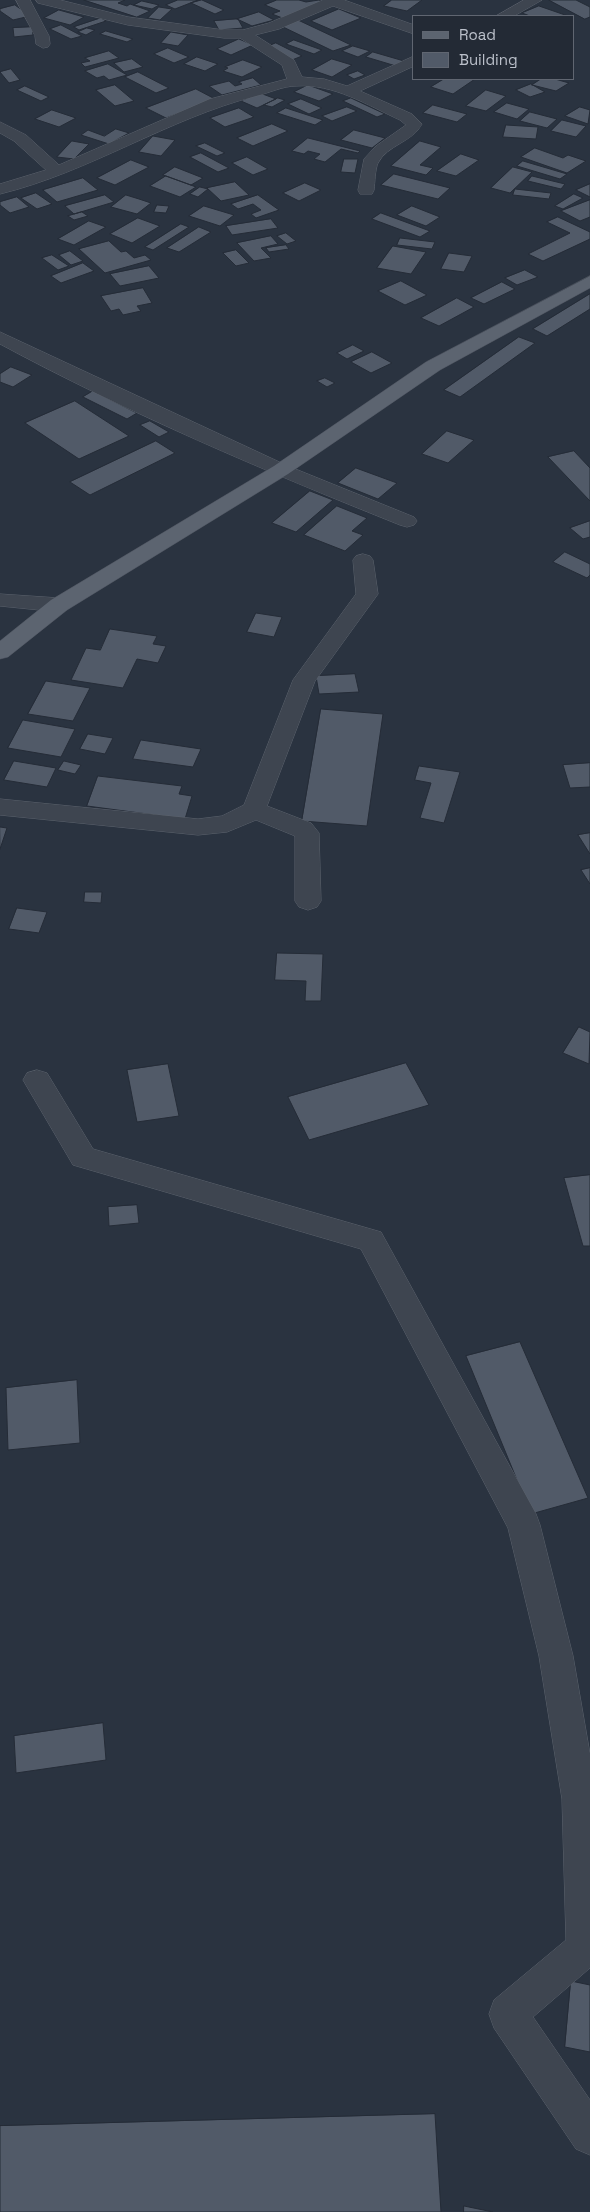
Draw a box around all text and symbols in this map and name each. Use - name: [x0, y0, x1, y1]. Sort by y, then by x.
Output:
- legend: [412, 15, 575, 80]
- text: Road: [459, 25, 496, 44]
- text: Building: [459, 50, 518, 69]

